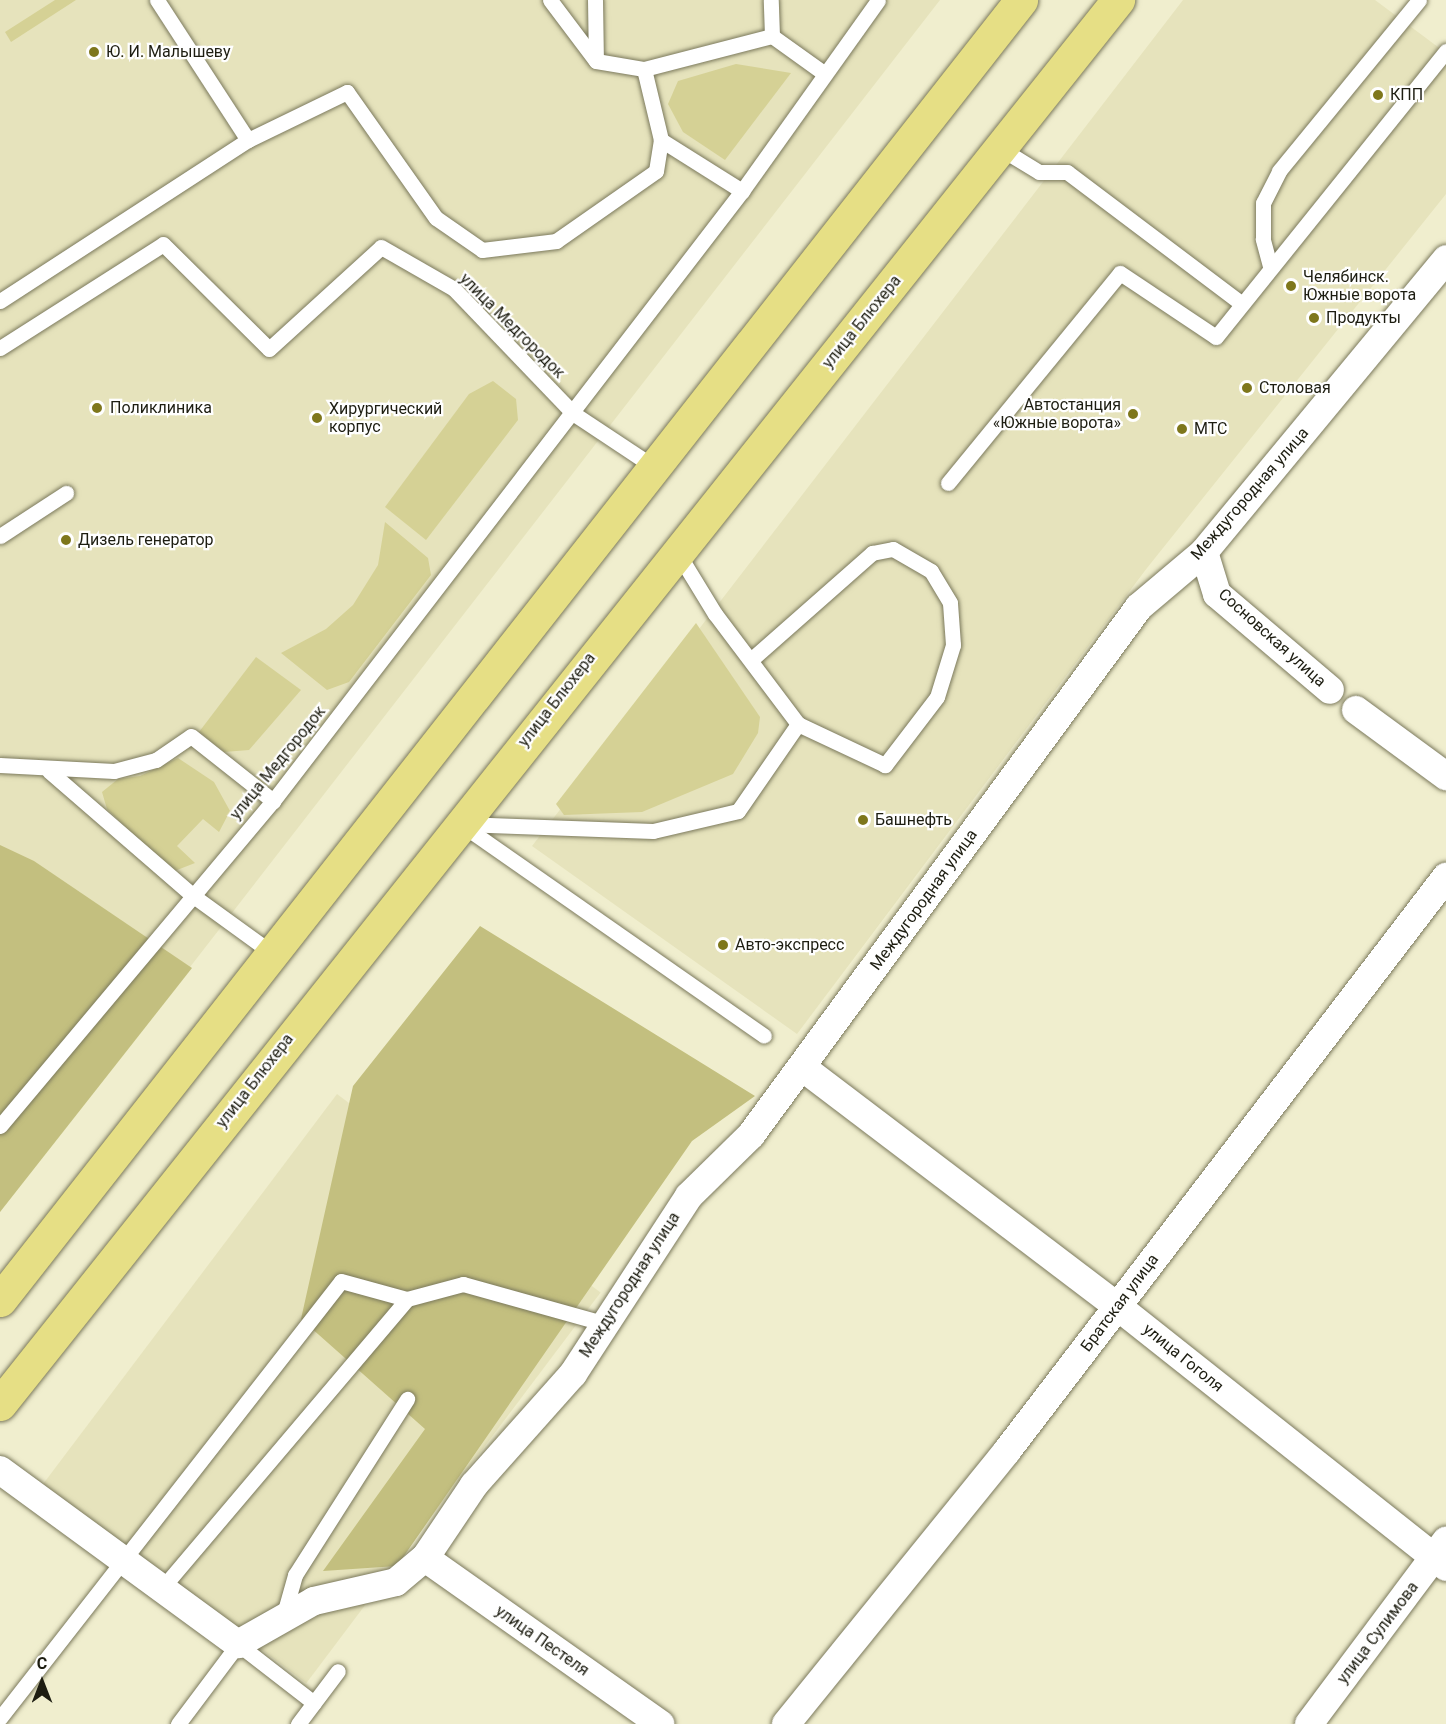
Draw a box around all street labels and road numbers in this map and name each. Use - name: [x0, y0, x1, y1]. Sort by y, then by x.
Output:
- street label: улица Медгородок: [455, 269, 569, 383]
- street label: улица Блюхера: [819, 272, 905, 372]
- street label: Междугородная улица: [1187, 424, 1313, 564]
- street label: Сосновская улица: [1214, 585, 1330, 691]
- street label: улица Блюхера: [514, 649, 600, 751]
- street label: улица Медгородок: [226, 702, 330, 824]
- street label: Междугородная улица: [866, 826, 982, 974]
- street label: улица Блюхера: [212, 1030, 298, 1132]
- street label: Междугородная улица: [576, 1209, 684, 1361]
- street label: Братская улица: [1077, 1250, 1163, 1356]
- street label: улица Гоголя: [1139, 1320, 1227, 1396]
- street label: улица Сулимова: [1333, 1578, 1423, 1688]
- street label: улица Пестеля: [492, 1602, 592, 1680]

